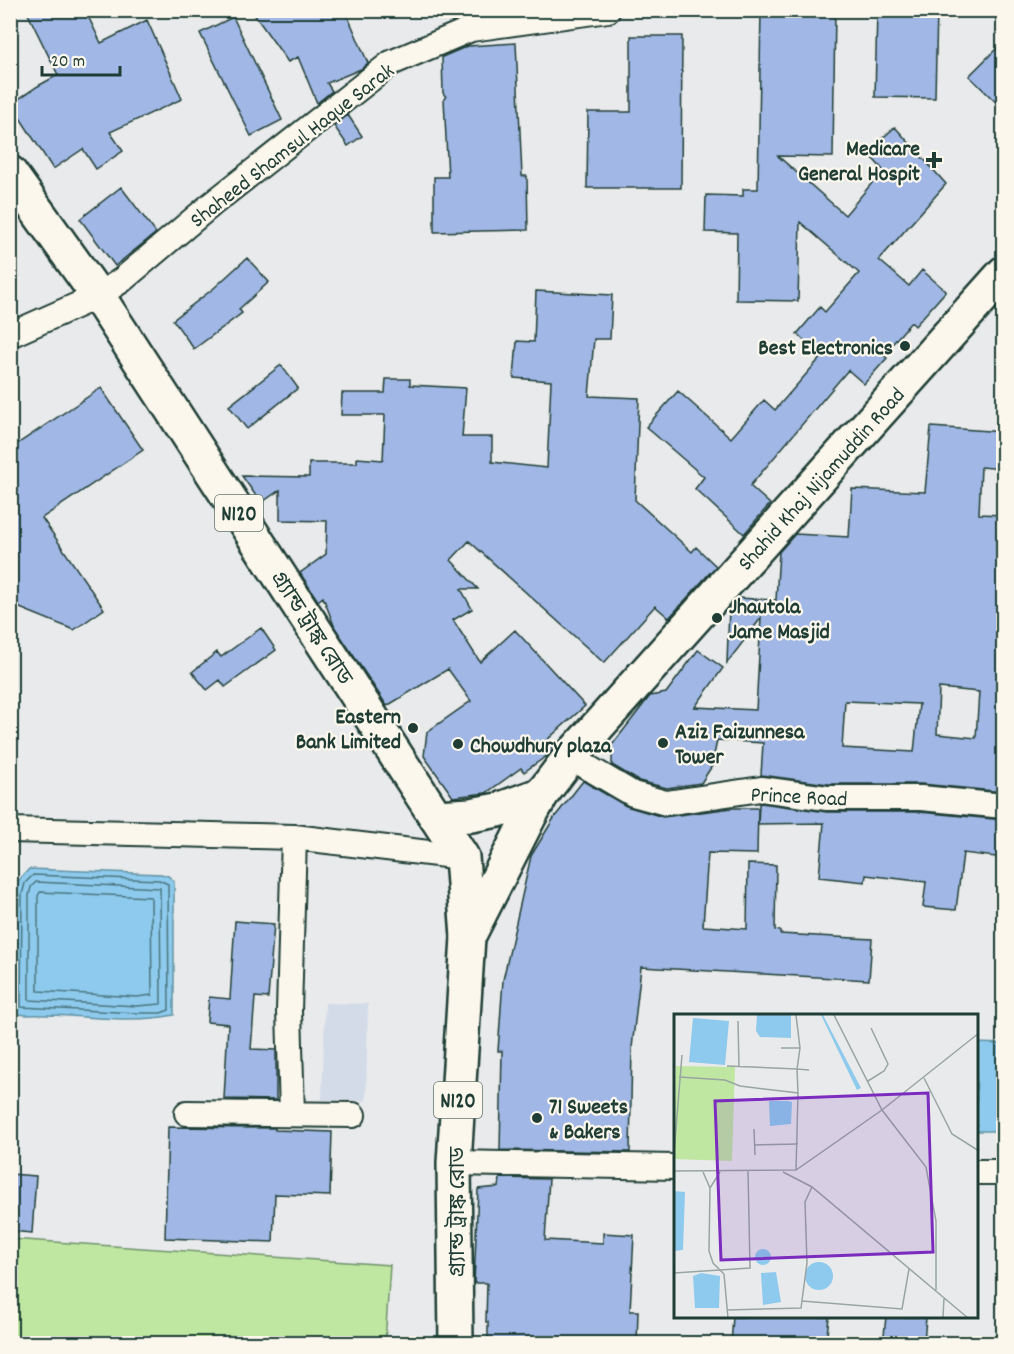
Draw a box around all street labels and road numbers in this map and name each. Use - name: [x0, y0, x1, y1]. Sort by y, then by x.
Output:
- street label: Shaheed Shamsul Haque Sarak: [184, 57, 402, 237]
- street label: Shahid Khaj Nijamuddin Road: [732, 382, 914, 579]
- road number: N120: [215, 495, 263, 531]
- street label: গ্র্যান্ড ট্রাঙ্ক রোড: [262, 566, 359, 692]
- street label: Prince Road: [750, 780, 848, 817]
- road number: N120: [434, 1082, 482, 1118]
- street label: গ্র্যান্ড ট্রাঙ্ক রোড: [444, 1146, 475, 1277]

